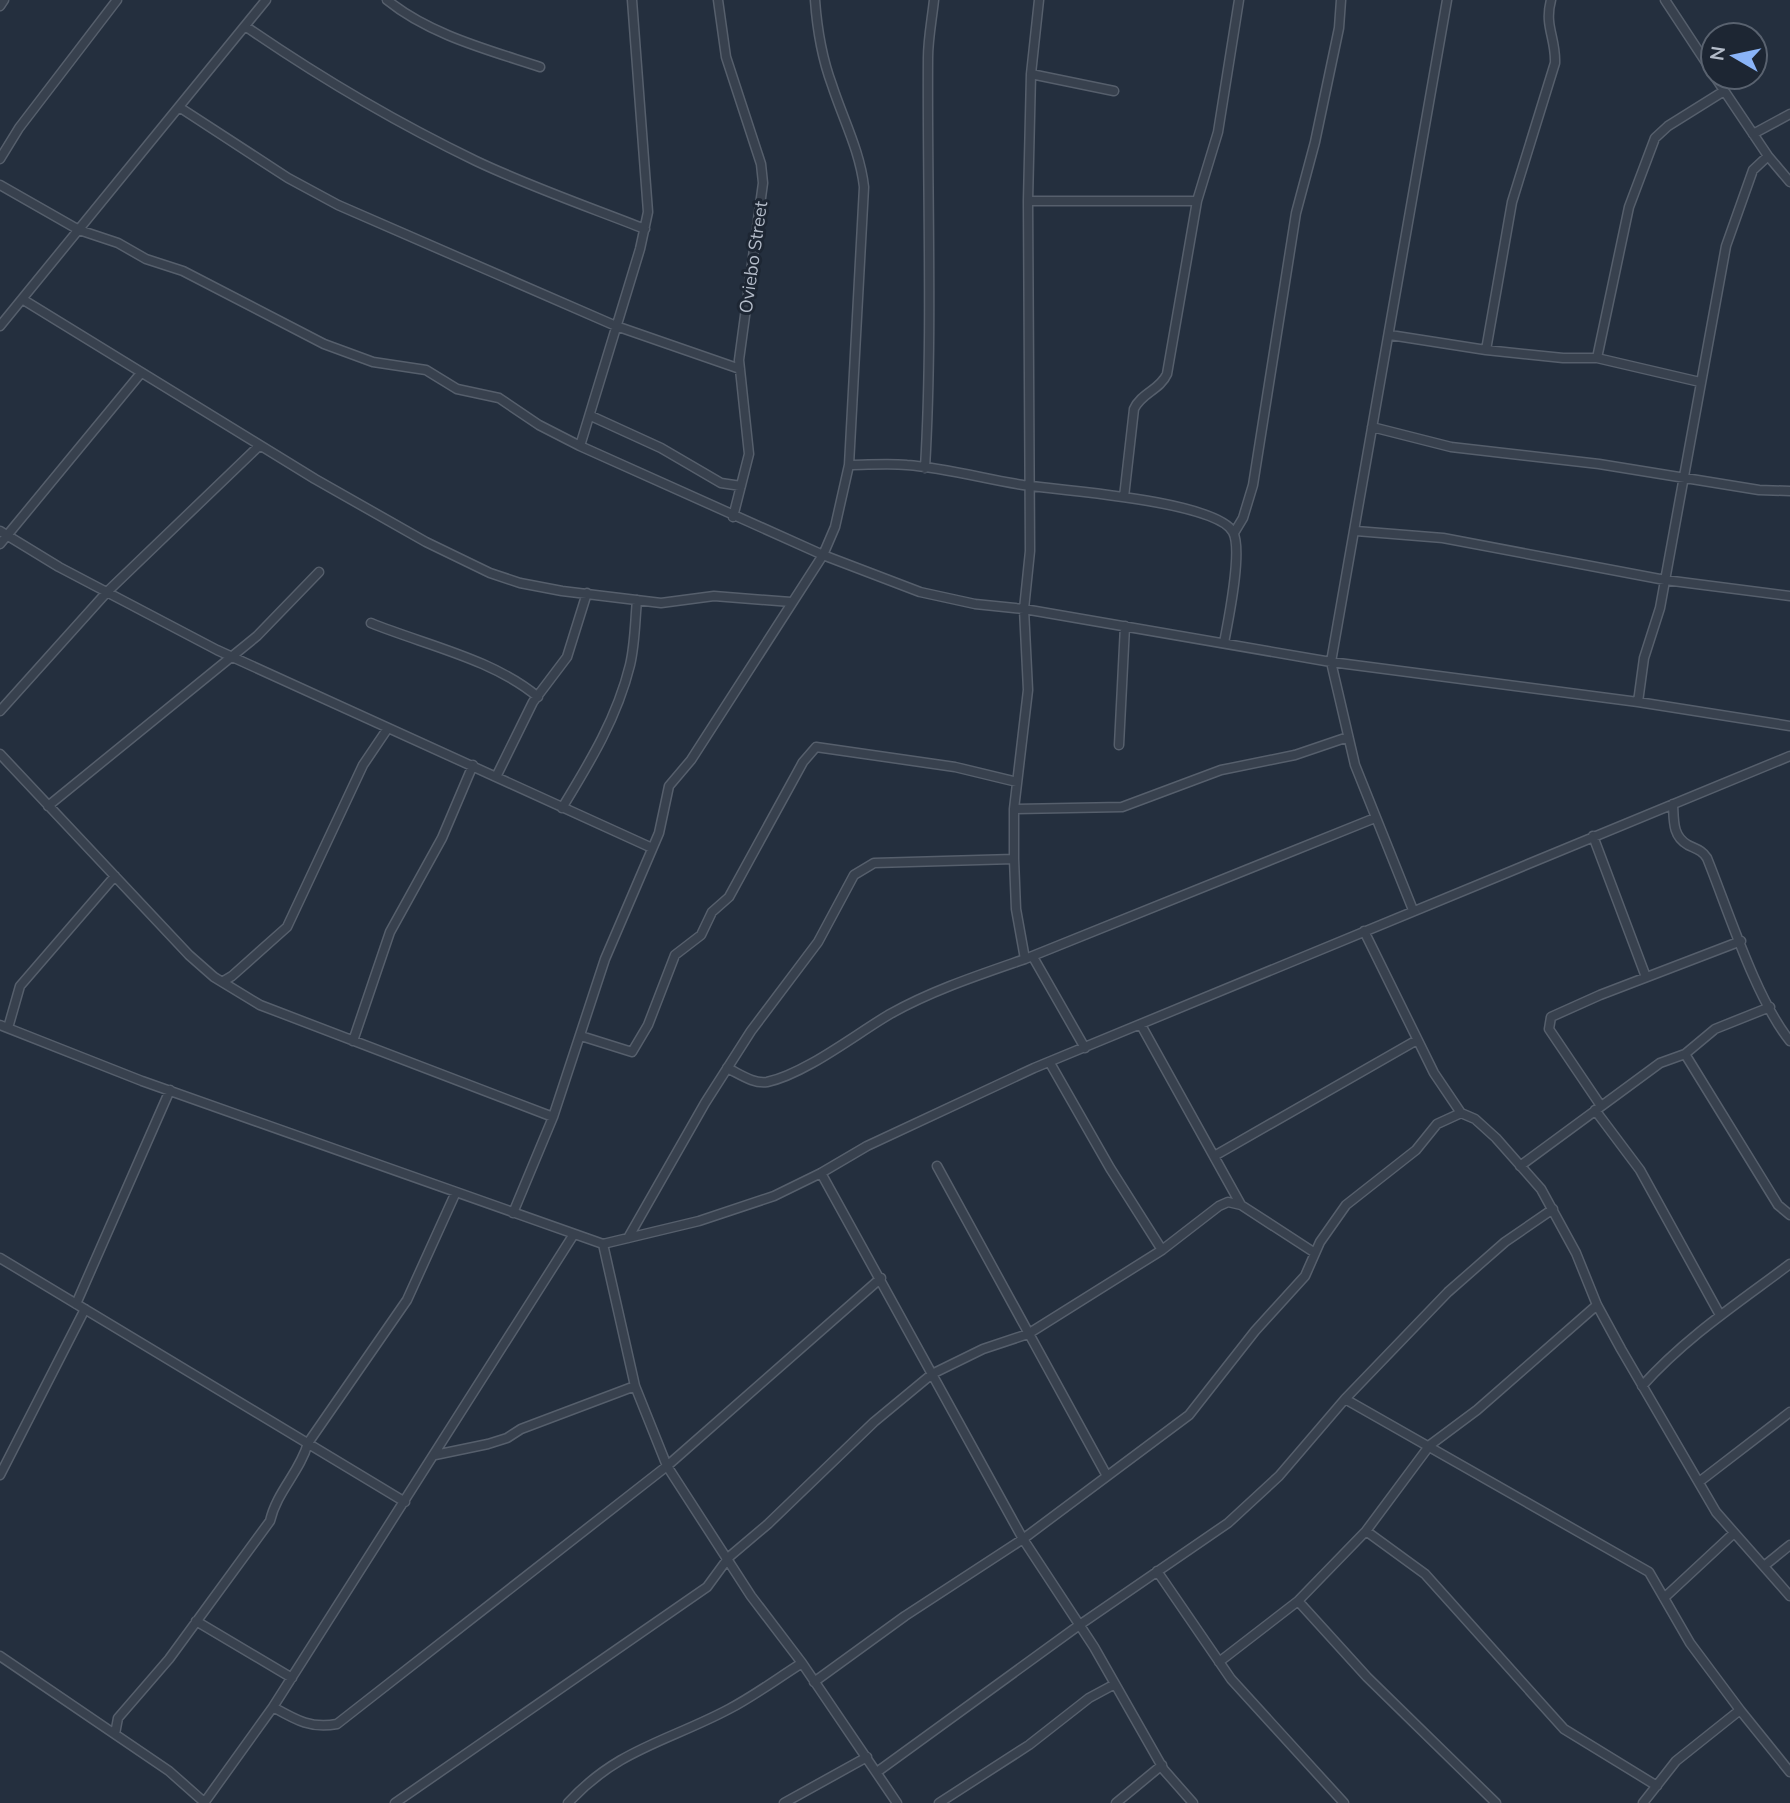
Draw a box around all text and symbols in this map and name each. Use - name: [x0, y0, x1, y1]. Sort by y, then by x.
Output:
- north arrow: [1699, 21, 1769, 91]
- text: N: [1704, 44, 1730, 62]
- street label: Oviebo Street: [734, 199, 772, 315]

